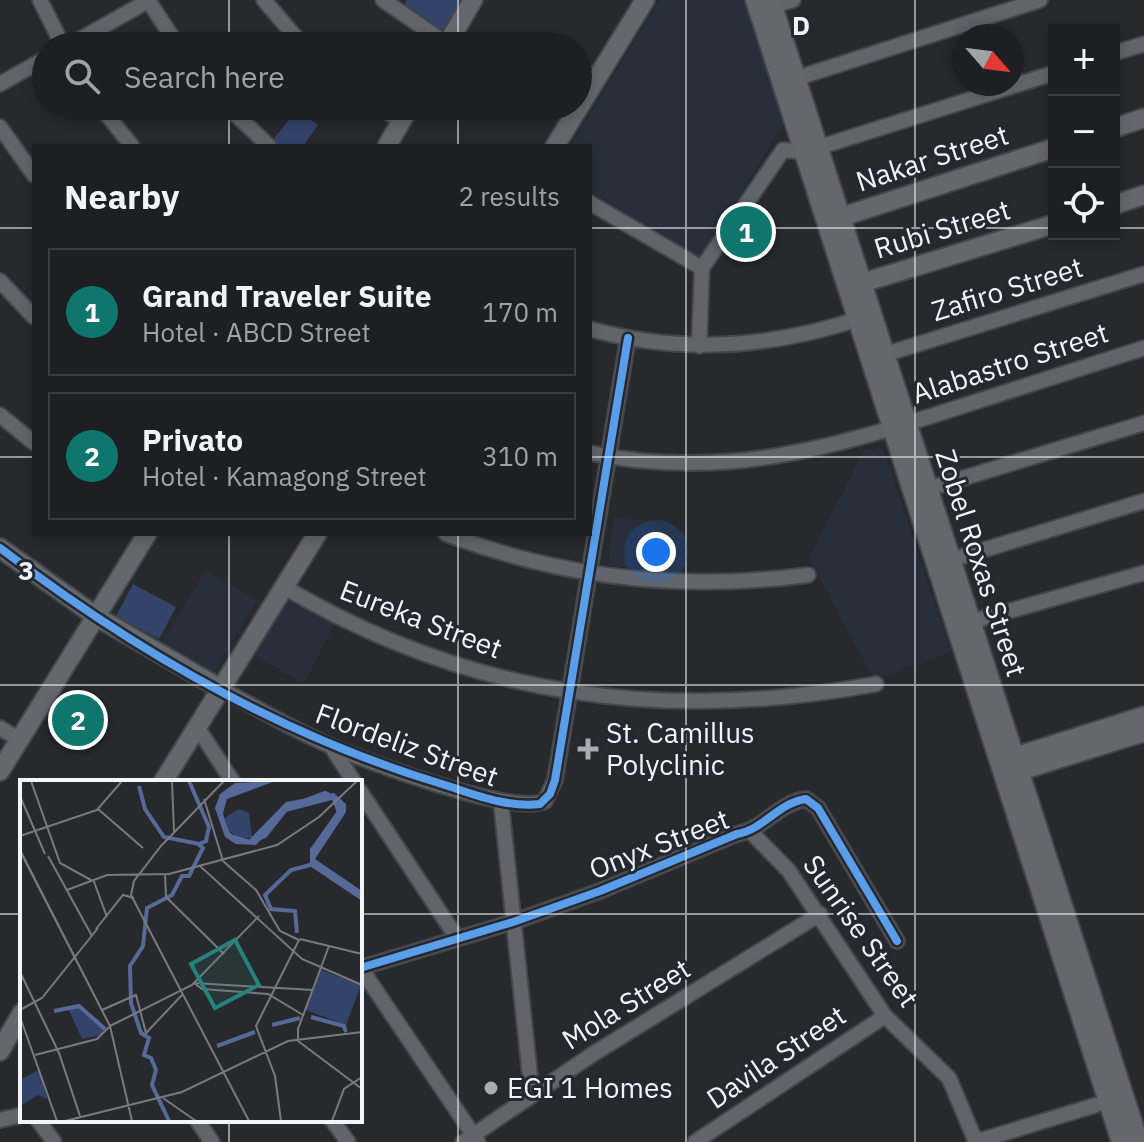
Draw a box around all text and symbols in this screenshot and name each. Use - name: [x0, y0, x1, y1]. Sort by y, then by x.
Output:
- text: D: [792, 8, 810, 42]
- north arrow: [952, 24, 1024, 96]
- map controls: [1048, 24, 1120, 240]
- button: +: [1048, 24, 1120, 96]
- search box: [32, 32, 592, 120]
- icon: search: [60, 54, 104, 98]
- text: Search here: [124, 57, 285, 96]
- button: −: [1048, 96, 1120, 168]
- street label: Nakar Street: [851, 116, 1013, 200]
- button: locate: [1048, 168, 1120, 240]
- text: Nearby: [64, 174, 179, 218]
- text: 2 results: [458, 179, 560, 213]
- street label: Rubi Street: [869, 190, 1014, 267]
- pin: 1: [720, 202, 772, 262]
- street label: Zafiro Street: [927, 248, 1087, 329]
- text: Grand Traveler Suite: [142, 276, 432, 315]
- text: 1: [84, 295, 100, 329]
- text: 170 m: [482, 295, 558, 329]
- street label: Alabastro Street: [907, 313, 1113, 412]
- text: Hotel · ABCD Street: [142, 315, 371, 349]
- text: Privato: [142, 420, 243, 459]
- text: 2: [84, 439, 100, 473]
- text: 310 m: [482, 439, 558, 473]
- street label: Zobel Roxas Street: [927, 445, 1036, 681]
- text: Hotel · Kamagong Street: [142, 459, 427, 493]
- your location: [636, 532, 676, 572]
- text: 3: [18, 553, 34, 587]
- street label: Eureka Street: [335, 571, 507, 666]
- pin: 2: [52, 690, 104, 750]
- street label: Flordeliz Street: [311, 694, 504, 795]
- place label: St. Camillus Polyclinic: [606, 714, 755, 783]
- marker: St. Camillus Polyclinic: [577, 738, 599, 760]
- inset map: [20, 780, 362, 1122]
- street label: Onyx Street: [584, 800, 734, 887]
- street label: Sunrise Street: [795, 847, 928, 1014]
- street label: Mola Street: [555, 950, 697, 1058]
- street label: Davila Street: [699, 996, 853, 1117]
- place label: EGI 1 Homes: [507, 1069, 673, 1106]
- marker: EGI 1 Homes: [482, 1079, 500, 1097]

